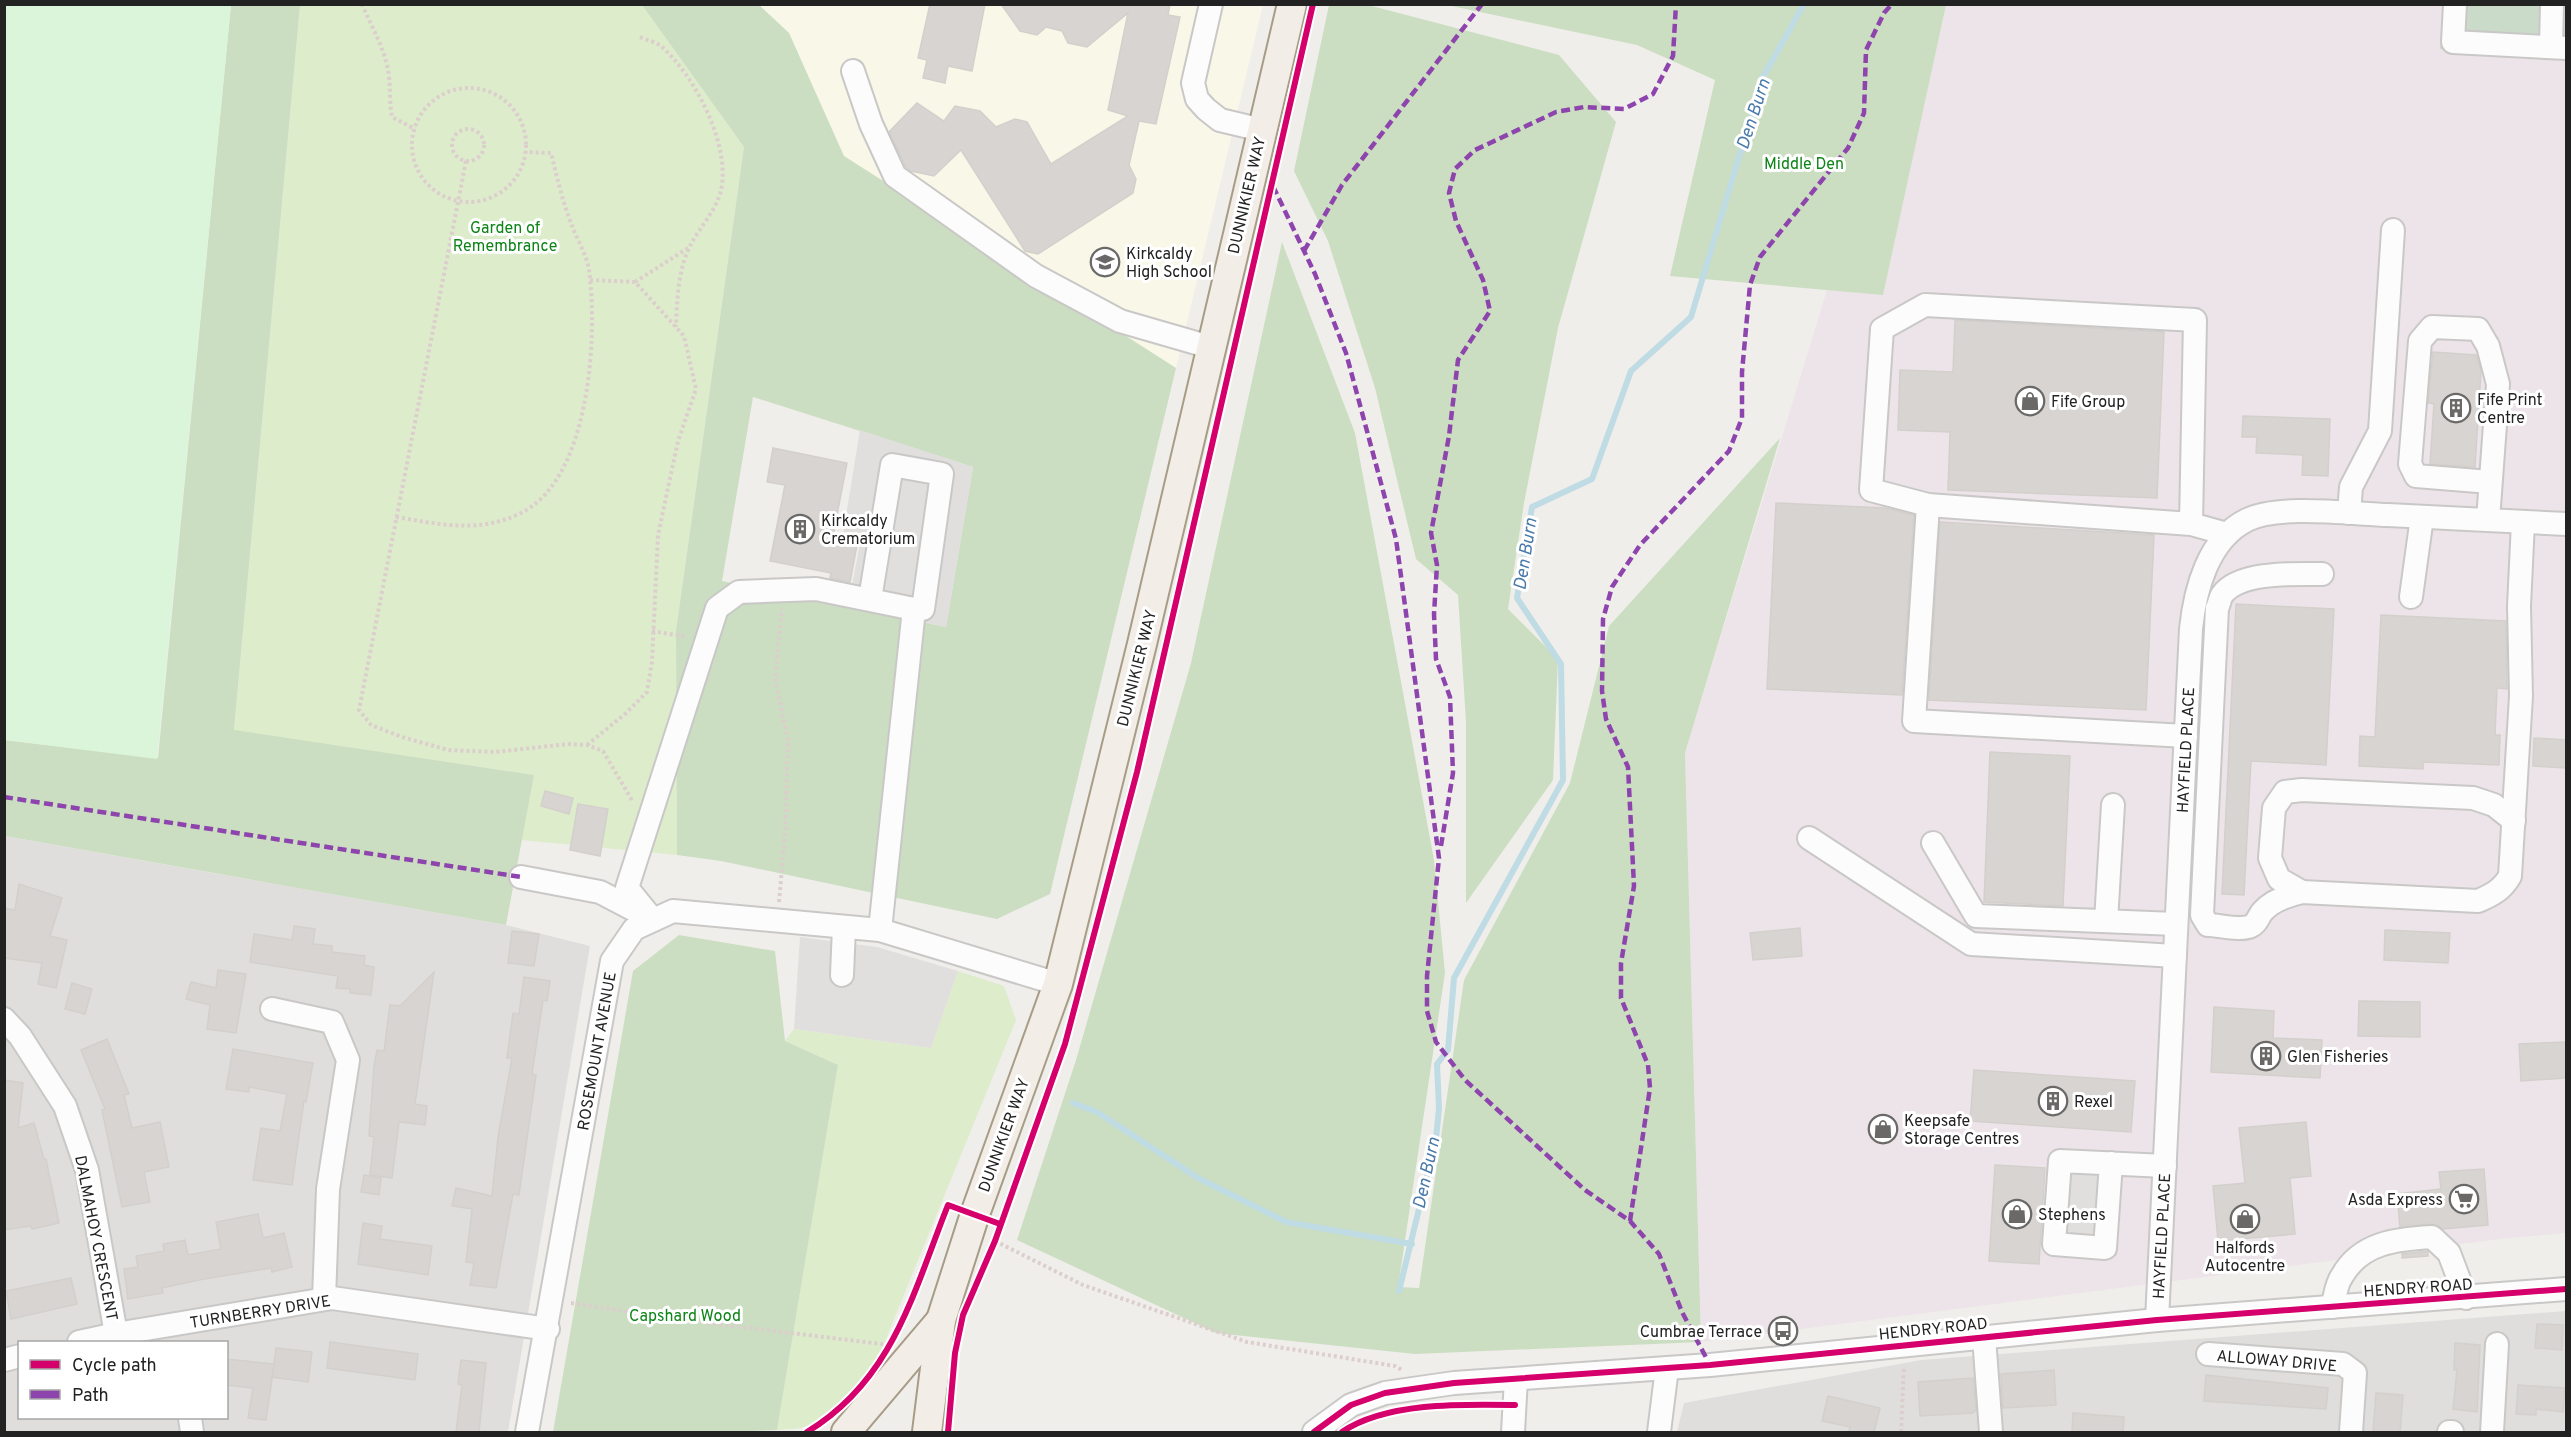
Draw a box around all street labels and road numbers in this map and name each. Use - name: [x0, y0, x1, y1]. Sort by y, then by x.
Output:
- street label: DUNNIKIER WAY: [1225, 135, 1271, 256]
- street label: DUNNIKIER WAY: [1114, 608, 1162, 729]
- street label: HAYFIELD PLACE: [2174, 687, 2200, 814]
- street label: ROSEMOUNT AVENUE: [574, 970, 622, 1132]
- street label: DUNNIKIER WAY: [975, 1076, 1035, 1195]
- street label: DALMAHOY CRESCENT: [69, 1154, 121, 1323]
- street label: HAYFIELD PLACE: [2150, 1173, 2176, 1300]
- street label: HENDRY ROAD: [2363, 1275, 2473, 1303]
- street label: TURNBERRY DRIVE: [189, 1292, 332, 1334]
- street label: HENDRY ROAD: [1878, 1314, 1989, 1346]
- street label: ALLOWAY DRIVE: [2216, 1347, 2338, 1377]

